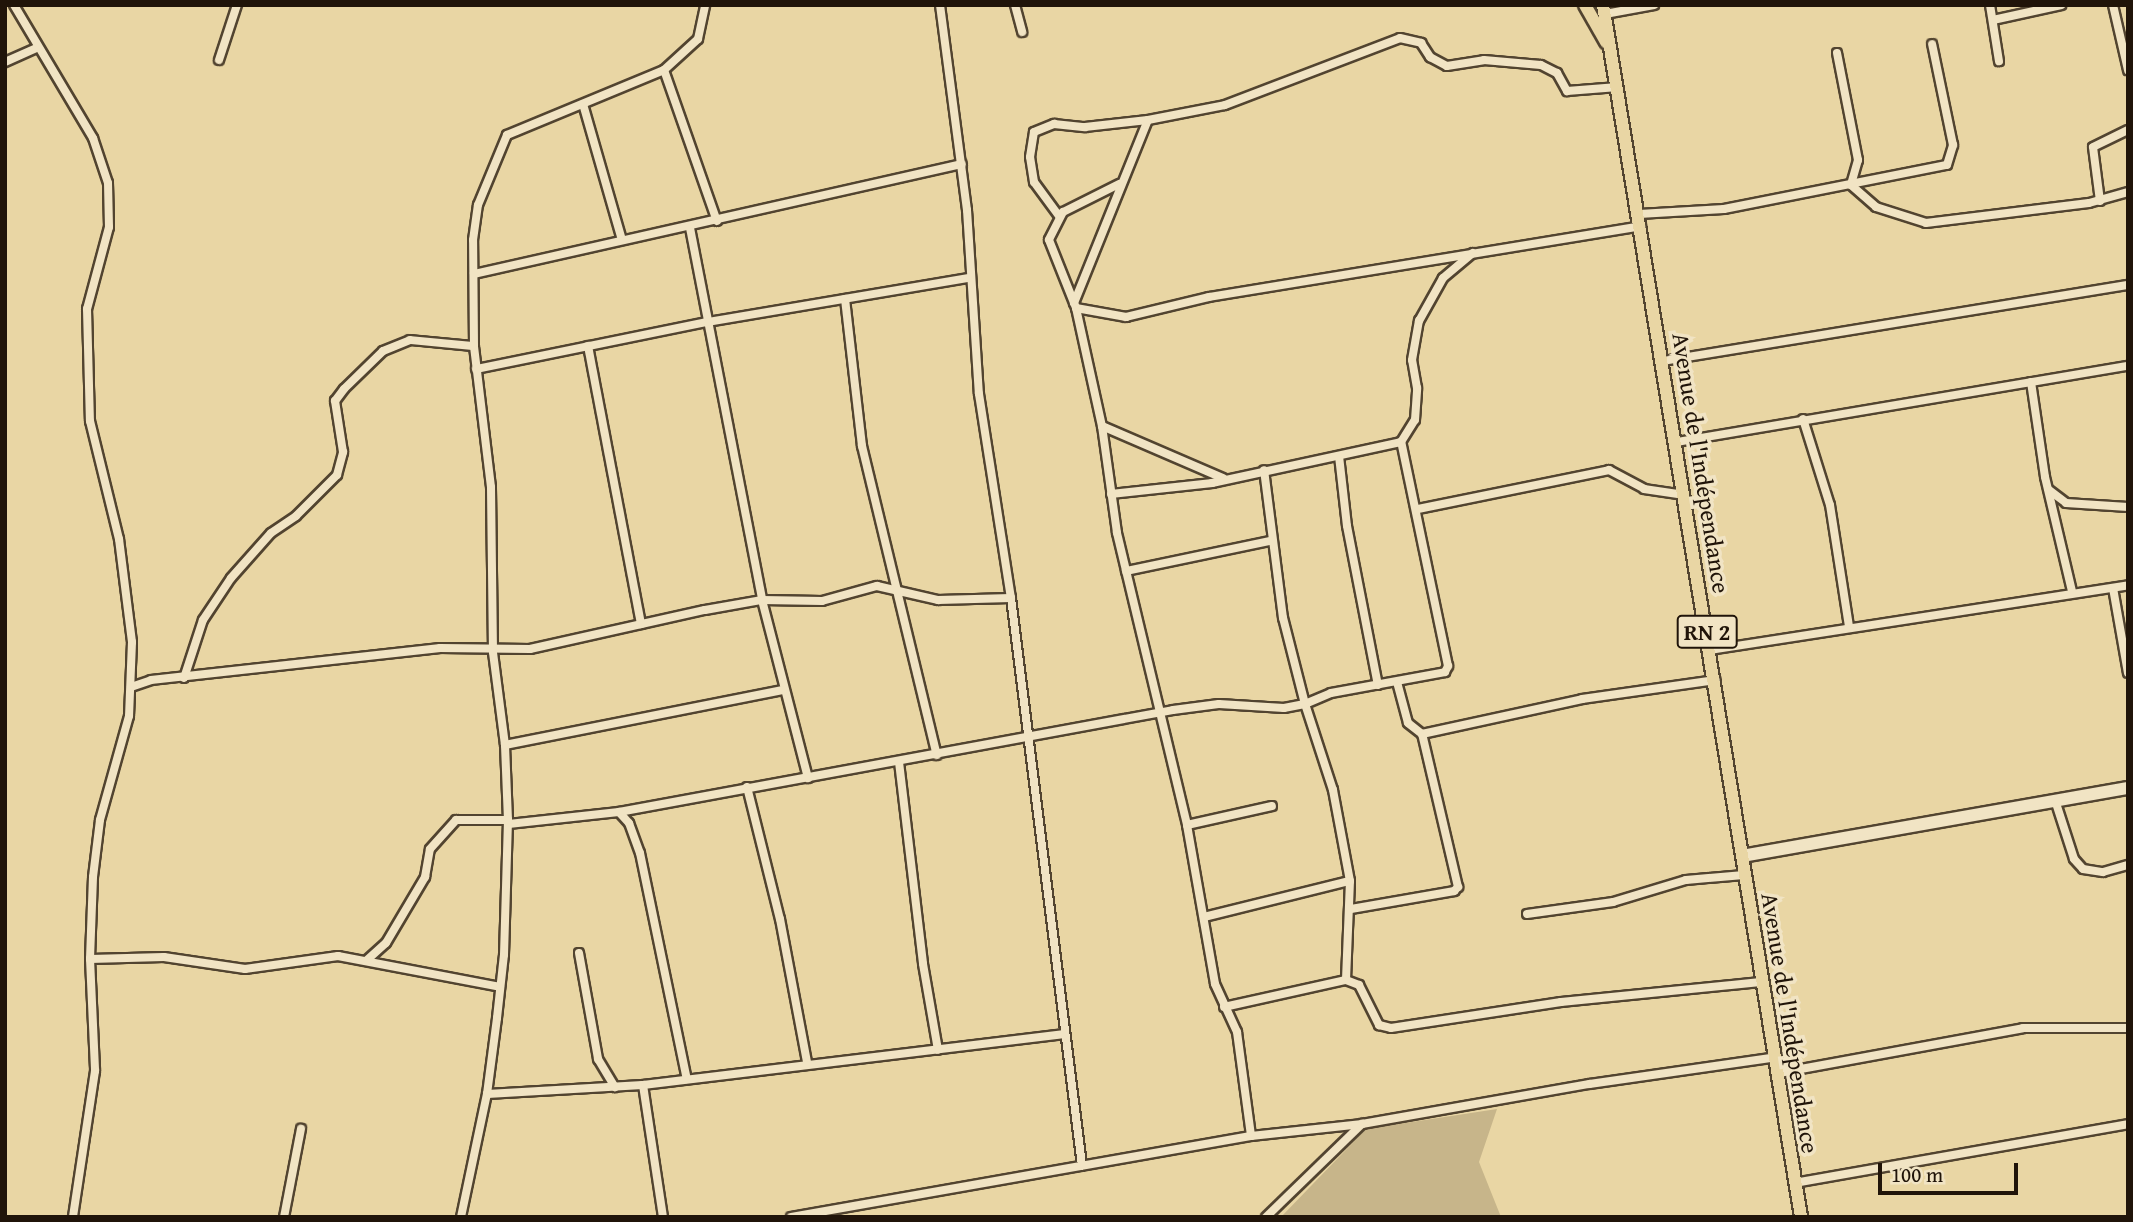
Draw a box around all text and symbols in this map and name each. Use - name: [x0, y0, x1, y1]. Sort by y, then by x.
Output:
- street label: Avenue de l'Indépendance: [1666, 331, 1736, 595]
- road number: RN 2: [1676, 612, 1738, 652]
- street label: Avenue de l'Indépendance: [1755, 891, 1825, 1155]
- scale bar: [1881, 1148, 2021, 1192]
- text: 100 m: [1891, 1159, 1943, 1190]

